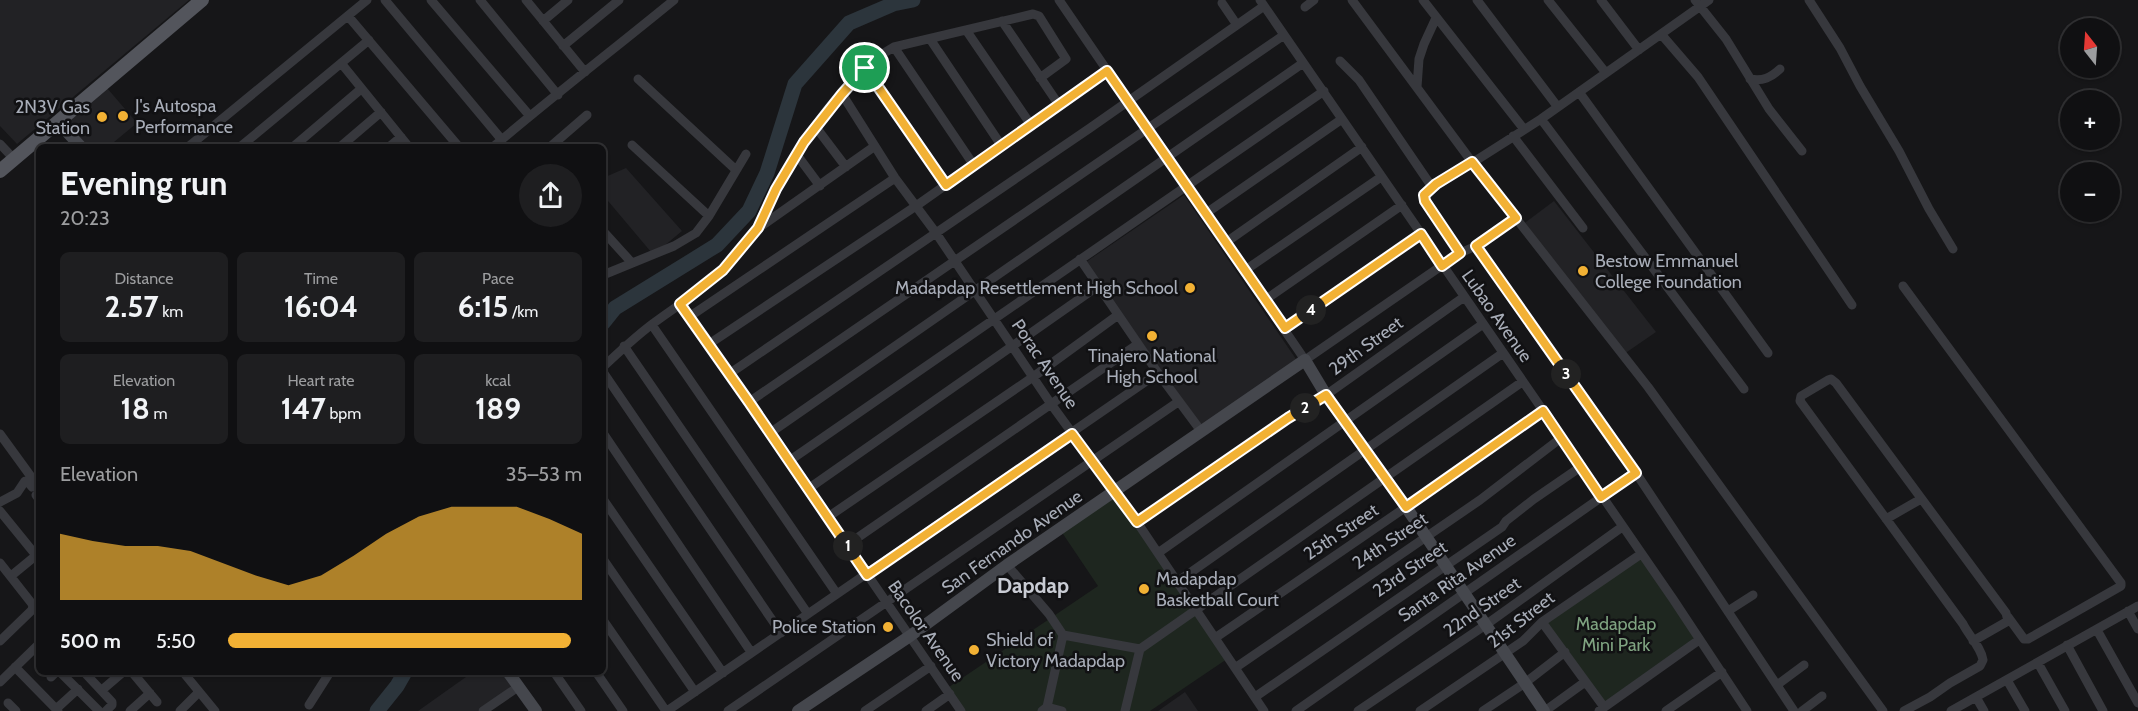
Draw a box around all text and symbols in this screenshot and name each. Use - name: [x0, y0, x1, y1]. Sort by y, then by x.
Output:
- north arrow: [2060, 18, 2120, 78]
- map controls: [2060, 18, 2120, 222]
- pin: [839, 42, 890, 93]
- icon: arrive: [848, 51, 881, 84]
- button: +: [2060, 90, 2120, 150]
- place label: J's Autospa Performance: [134, 95, 233, 138]
- place label: 2N3V Gas Station: [15, 96, 90, 139]
- marker: J's Autospa Performance: [116, 109, 130, 123]
- marker: 2N3V Gas Station: [95, 110, 109, 124]
- button: −: [2060, 162, 2120, 222]
- text: Evening run: [60, 163, 227, 203]
- button: share: [519, 164, 582, 227]
- text: 20:23: [60, 206, 110, 230]
- place label: Bestow Emmanuel College Foundation: [1595, 250, 1742, 293]
- marker: Bestow Emmanuel College Foundation: [1576, 264, 1590, 278]
- street label: Lubao Avenue: [1457, 265, 1537, 367]
- text: Distance: [115, 269, 173, 288]
- text: Time: [304, 269, 338, 288]
- text: Pace: [482, 269, 514, 288]
- place label: Madapdap Resettlement High School: [895, 277, 1179, 299]
- marker: Madapdap Resettlement High School: [1183, 281, 1197, 295]
- text: 2.57: [105, 288, 159, 325]
- text: 16:04: [284, 288, 358, 325]
- text: 6:15: [458, 288, 508, 325]
- pin: 4: [1296, 295, 1326, 325]
- text: 4: [1306, 300, 1316, 319]
- text: km: [159, 302, 183, 321]
- text: /km: [508, 302, 538, 321]
- street label: 29th Street: [1325, 312, 1407, 380]
- street label: Porac Avenue: [1007, 315, 1083, 413]
- marker: Tinajero National High School: [1145, 329, 1159, 343]
- place label: Tinajero National High School: [1088, 345, 1217, 388]
- pin: 3: [1551, 359, 1581, 389]
- text: 3: [1562, 364, 1570, 383]
- text: Elevation: [113, 371, 175, 390]
- text: Heart rate: [288, 371, 354, 390]
- text: kcal: [485, 371, 511, 390]
- text: 18: [121, 390, 150, 427]
- text: 147: [281, 390, 326, 427]
- text: 189: [475, 390, 521, 427]
- pin: 2: [1290, 393, 1320, 423]
- text: 2: [1301, 398, 1309, 417]
- text: m: [150, 404, 167, 423]
- text: bpm: [326, 404, 361, 423]
- text: Elevation: [60, 462, 138, 486]
- text: 35–53 m: [506, 462, 582, 486]
- street label: San Fernando Avenue: [937, 485, 1087, 599]
- street label: 25th Street: [1299, 499, 1383, 565]
- street label: 24th Street: [1348, 508, 1432, 574]
- street label: Santa Rita Avenue: [1394, 529, 1520, 627]
- pin: 1: [833, 531, 863, 561]
- text: 1: [845, 536, 851, 555]
- street label: 23rd Street: [1369, 536, 1451, 602]
- place label: Madapdap Basketball Court: [1156, 568, 1279, 611]
- street label: 22nd Street: [1439, 572, 1525, 642]
- district label: Dapdap: [997, 573, 1069, 598]
- street label: Bacolor Avenue: [883, 576, 969, 686]
- marker: Madapdap Basketball Court: [1137, 582, 1151, 596]
- street label: 21st Street: [1483, 587, 1559, 653]
- park label: Madapdap Mini Park: [1576, 613, 1656, 656]
- place label: Police Station: [772, 616, 876, 638]
- marker: Police Station: [881, 620, 895, 634]
- text: 500 m: [60, 629, 121, 653]
- text: 5:50: [156, 629, 196, 653]
- place label: Shield of Victory Madapdap: [986, 629, 1125, 672]
- marker: Shield of Victory Madapdap: [967, 643, 981, 657]

